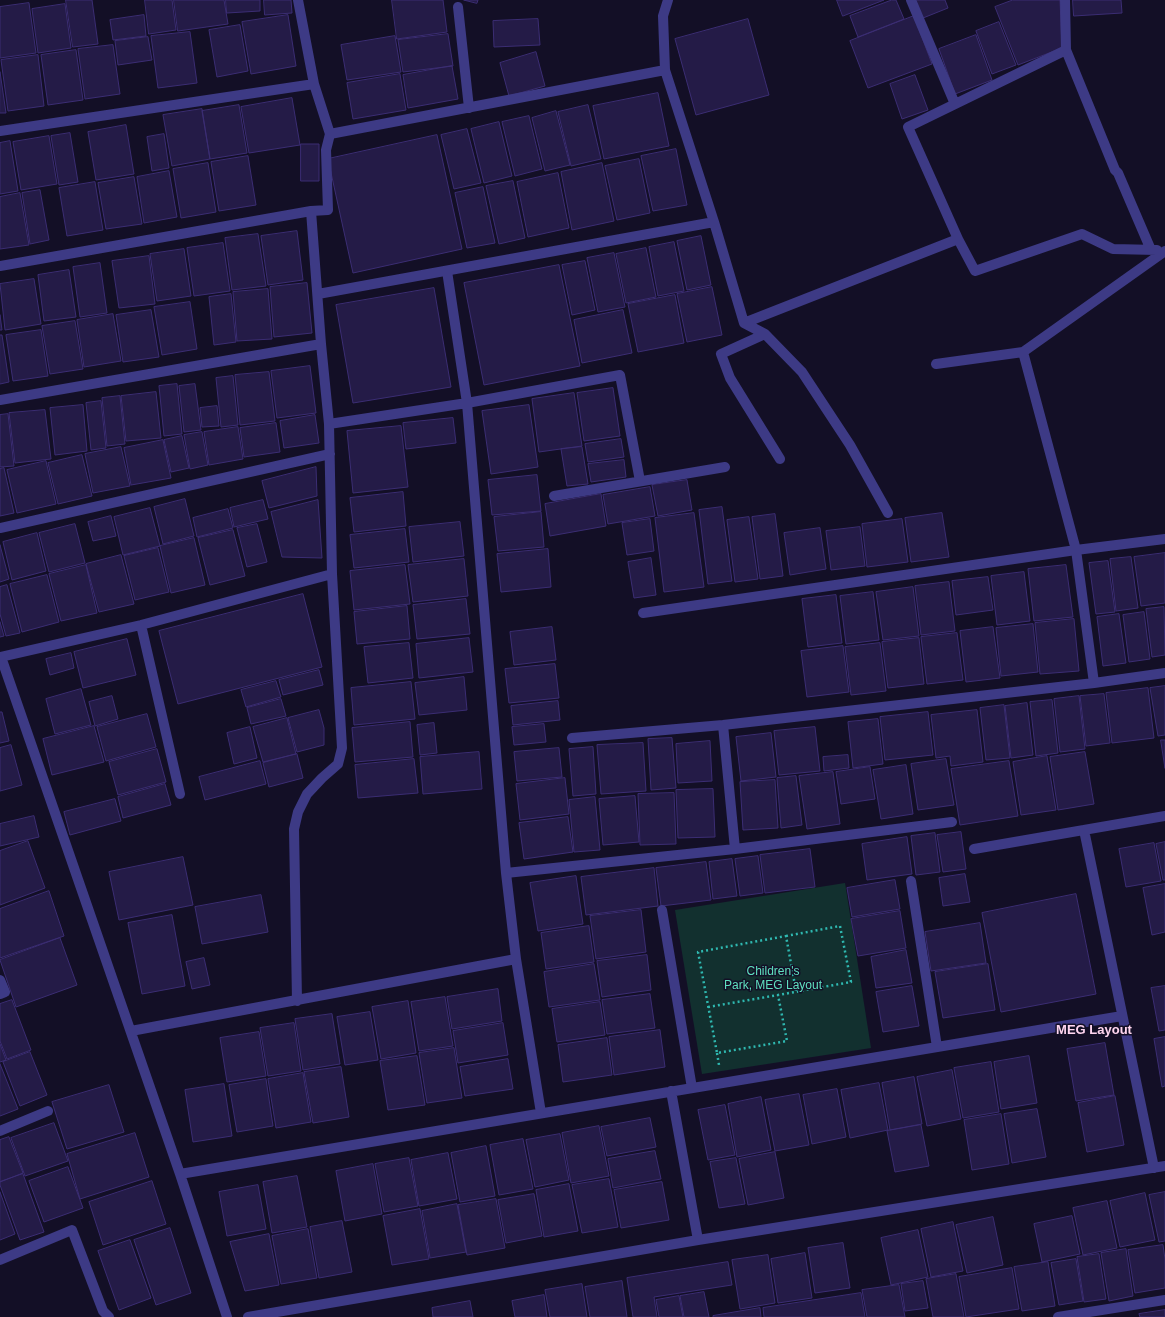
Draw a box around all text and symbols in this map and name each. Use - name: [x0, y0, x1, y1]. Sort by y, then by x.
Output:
- park label: Children's Park, MEG Layout: [724, 965, 822, 993]
- district label: MEG Layout: [1056, 1022, 1132, 1038]

